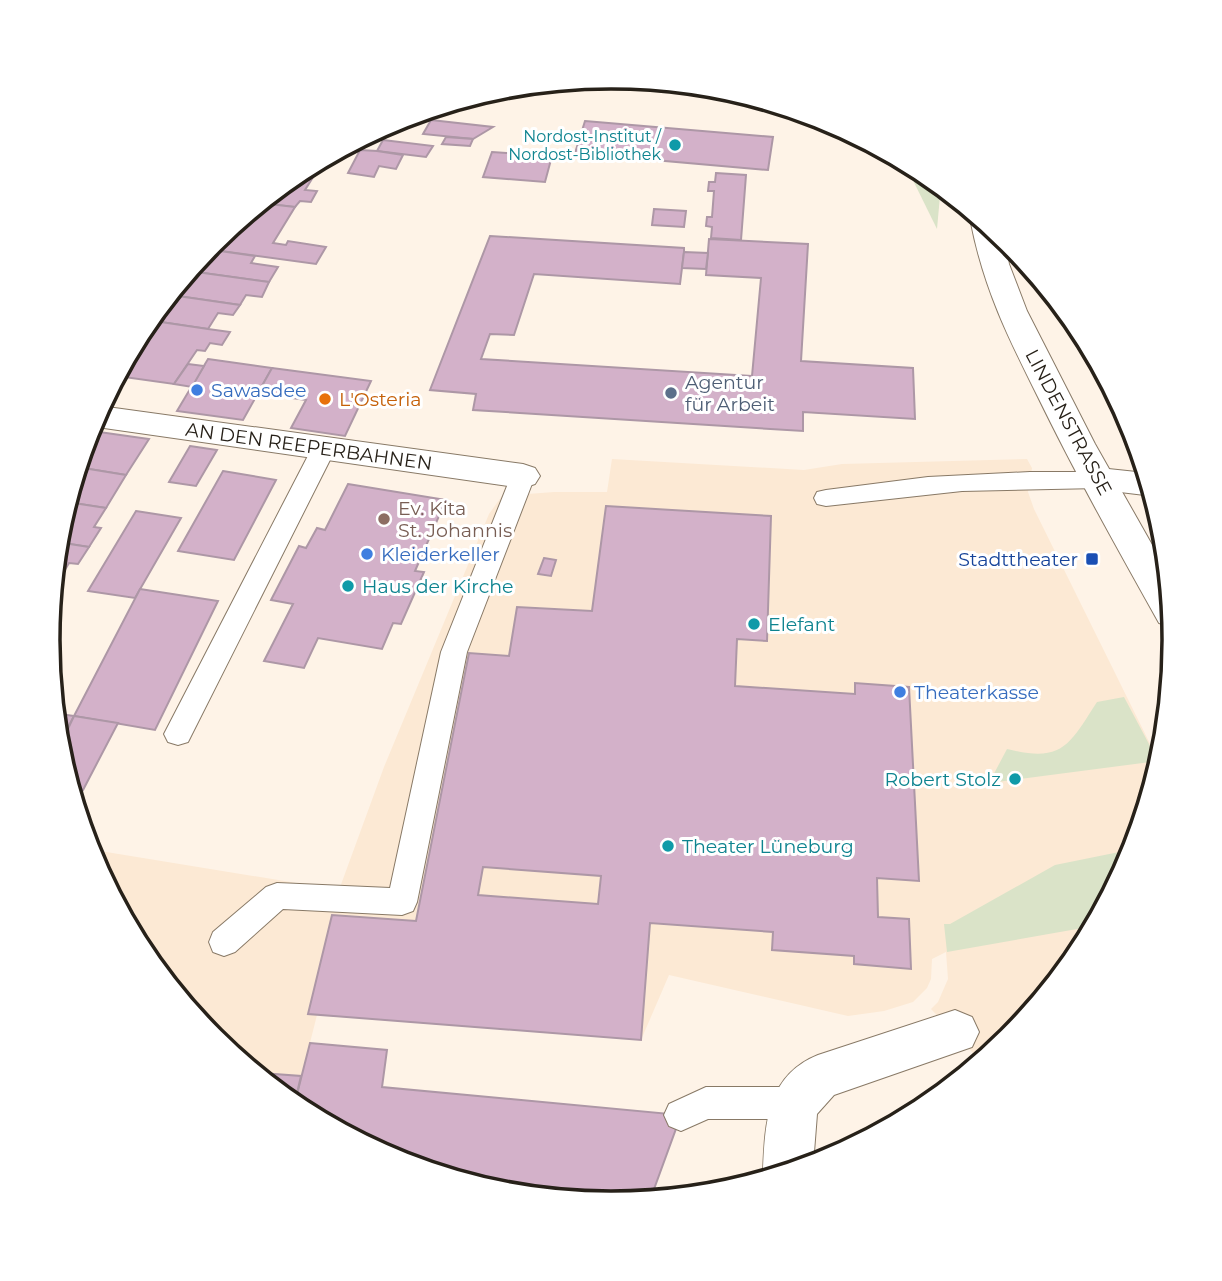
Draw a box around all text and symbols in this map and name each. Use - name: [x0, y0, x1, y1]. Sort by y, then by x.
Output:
- place label: Nordost-Institut / Nordost-Bibliothek: [508, 127, 662, 164]
- marker: Nordost-Institut / Nordost-Bibliothek: [667, 137, 683, 153]
- street label: LINDENSTRASSE: [1020, 345, 1117, 499]
- place label: Agentur für Arbeit: [685, 371, 775, 416]
- place label: Sawasdee: [211, 379, 306, 402]
- marker: Sawasdee: [189, 382, 205, 398]
- marker: Agentur für Arbeit: [663, 385, 679, 401]
- place label: L'Osteria: [339, 388, 422, 411]
- marker: L'Osteria: [317, 391, 333, 407]
- street label: AN DEN REEPERBAHNEN: [184, 418, 434, 475]
- place label: Ev. Kita St. Johannis: [398, 497, 512, 542]
- marker: Ev. Kita St. Johannis: [376, 511, 392, 527]
- place label: Kleiderkeller: [381, 543, 500, 566]
- marker: Kleiderkeller: [359, 546, 375, 562]
- place label: Stadttheater: [958, 548, 1078, 571]
- marker: Stadttheater: [1084, 551, 1100, 567]
- place label: Haus der Kirche: [362, 575, 514, 598]
- marker: Haus der Kirche: [340, 578, 356, 594]
- place label: Elefant: [768, 613, 836, 636]
- marker: Elefant: [746, 616, 762, 632]
- place label: Theaterkasse: [914, 681, 1039, 704]
- marker: Theaterkasse: [892, 684, 908, 700]
- place label: Robert Stolz: [885, 768, 1001, 791]
- marker: Robert Stolz: [1007, 771, 1023, 787]
- place label: Theater Lüneburg: [682, 835, 854, 858]
- marker: Theater Lüneburg: [660, 838, 676, 854]

